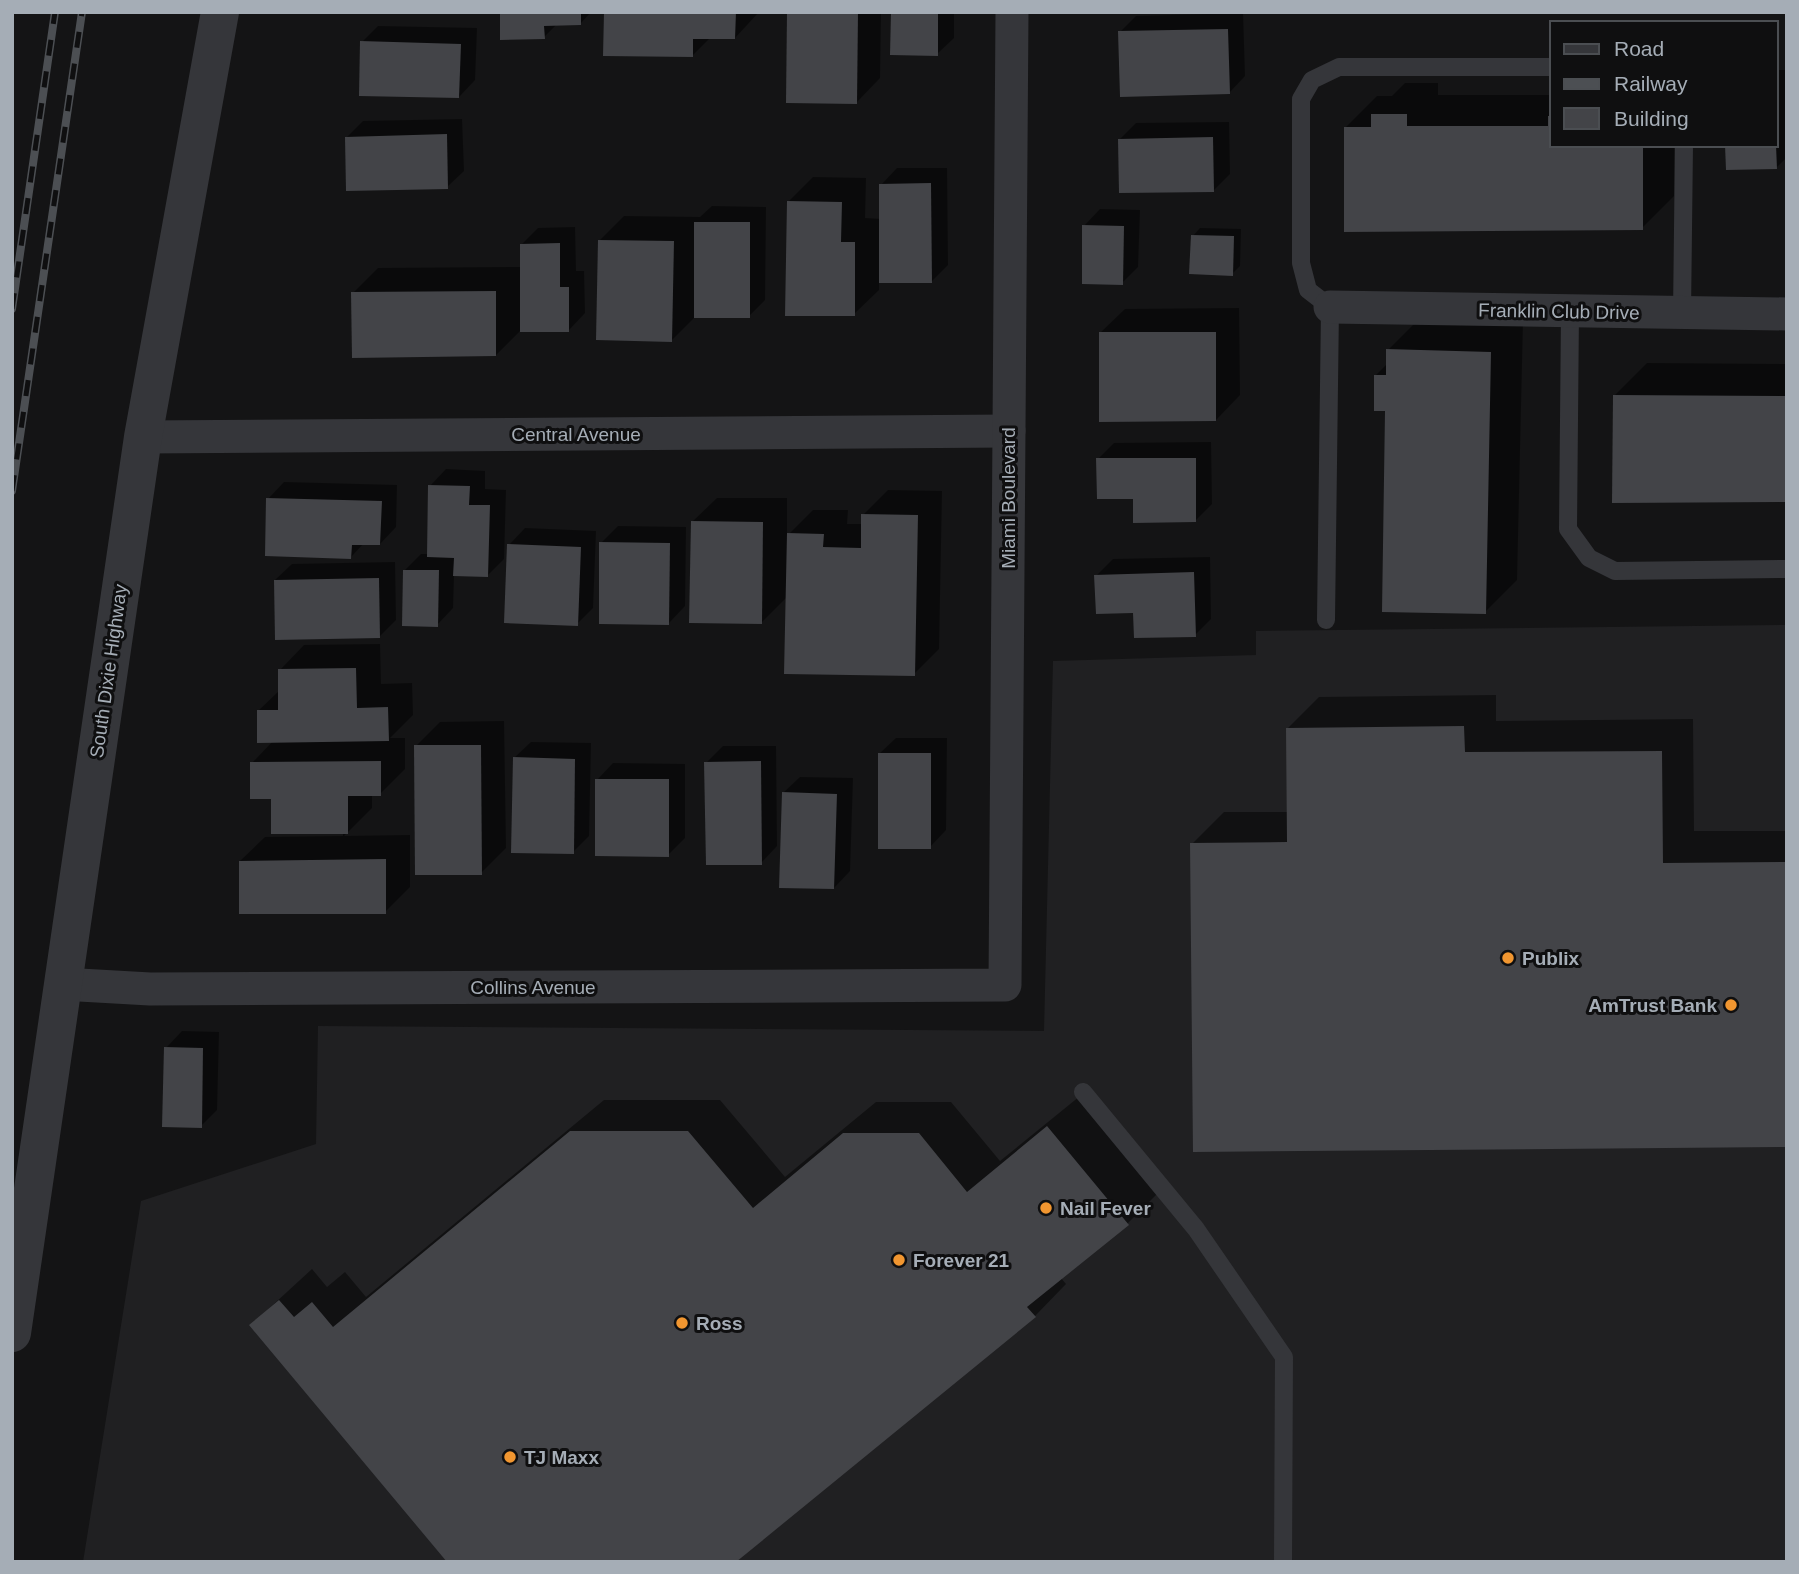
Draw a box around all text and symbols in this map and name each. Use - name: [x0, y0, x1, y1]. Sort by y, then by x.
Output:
- legend: [1550, 21, 1778, 147]
- text: Road: [1614, 37, 1664, 60]
- text: Railway: [1614, 72, 1688, 95]
- text: Building: [1614, 107, 1689, 130]
- street label: Franklin Club Drive: [1478, 300, 1640, 323]
- street label: Central Avenue: [511, 424, 641, 445]
- street label: Miami Boulevard: [998, 427, 1019, 569]
- street label: South Dixie Highway: [86, 582, 131, 759]
- place label: Publix: [1522, 948, 1579, 969]
- marker: Publix: [1500, 950, 1516, 966]
- street label: Collins Avenue: [470, 977, 596, 998]
- place label: AmTrust Bank: [1588, 995, 1717, 1016]
- marker: AmTrust Bank: [1723, 997, 1739, 1013]
- place label: Nail Fever: [1060, 1198, 1151, 1219]
- marker: Nail Fever: [1038, 1200, 1054, 1216]
- place label: Forever 21: [913, 1250, 1010, 1271]
- marker: Forever 21: [891, 1252, 907, 1268]
- place label: Ross: [696, 1313, 742, 1334]
- marker: Ross: [674, 1315, 690, 1331]
- place label: TJ Maxx: [524, 1447, 599, 1468]
- marker: TJ Maxx: [502, 1449, 518, 1465]

